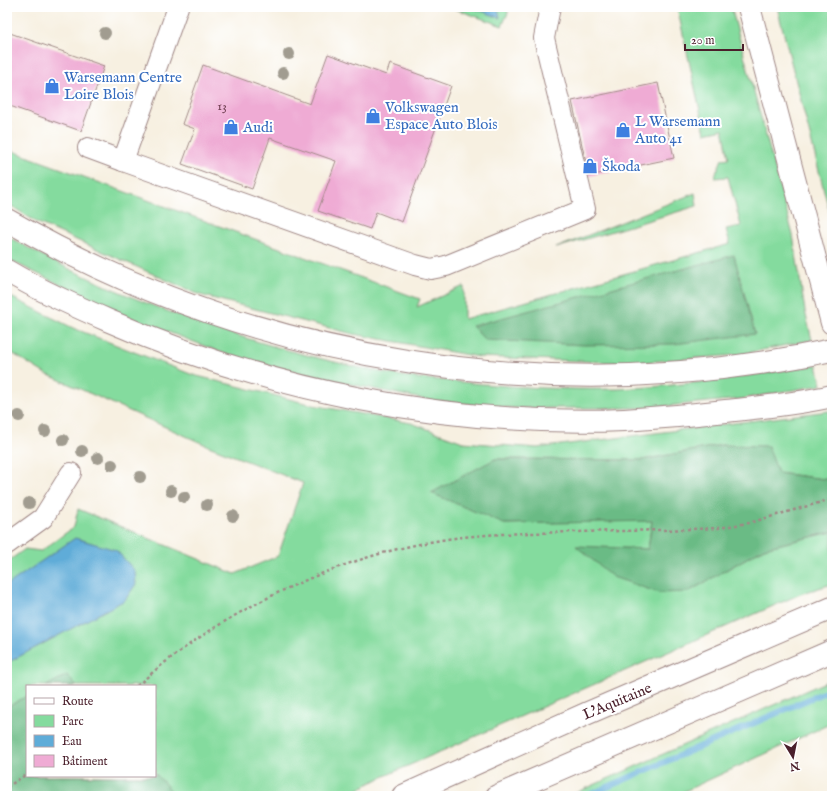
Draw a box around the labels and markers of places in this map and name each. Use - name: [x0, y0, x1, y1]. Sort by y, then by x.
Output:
- place label: Warsemann Centre Loire Blois: [64, 68, 182, 104]
- shop icon: Warsemann Centre Loire Blois: [43, 77, 61, 95]
- place label: Volkswagen Espace Auto Blois: [384, 98, 498, 134]
- shop icon: Volkswagen Espace Auto Blois: [364, 107, 382, 125]
- place label: L Warsemann Auto 41: [634, 112, 721, 148]
- shop icon: Audi: [222, 118, 240, 136]
- place label: Audi: [242, 118, 273, 137]
- shop icon: L Warsemann Auto 41: [614, 121, 632, 139]
- shop icon: Škoda: [581, 157, 599, 175]
- place label: Škoda: [602, 157, 641, 176]

